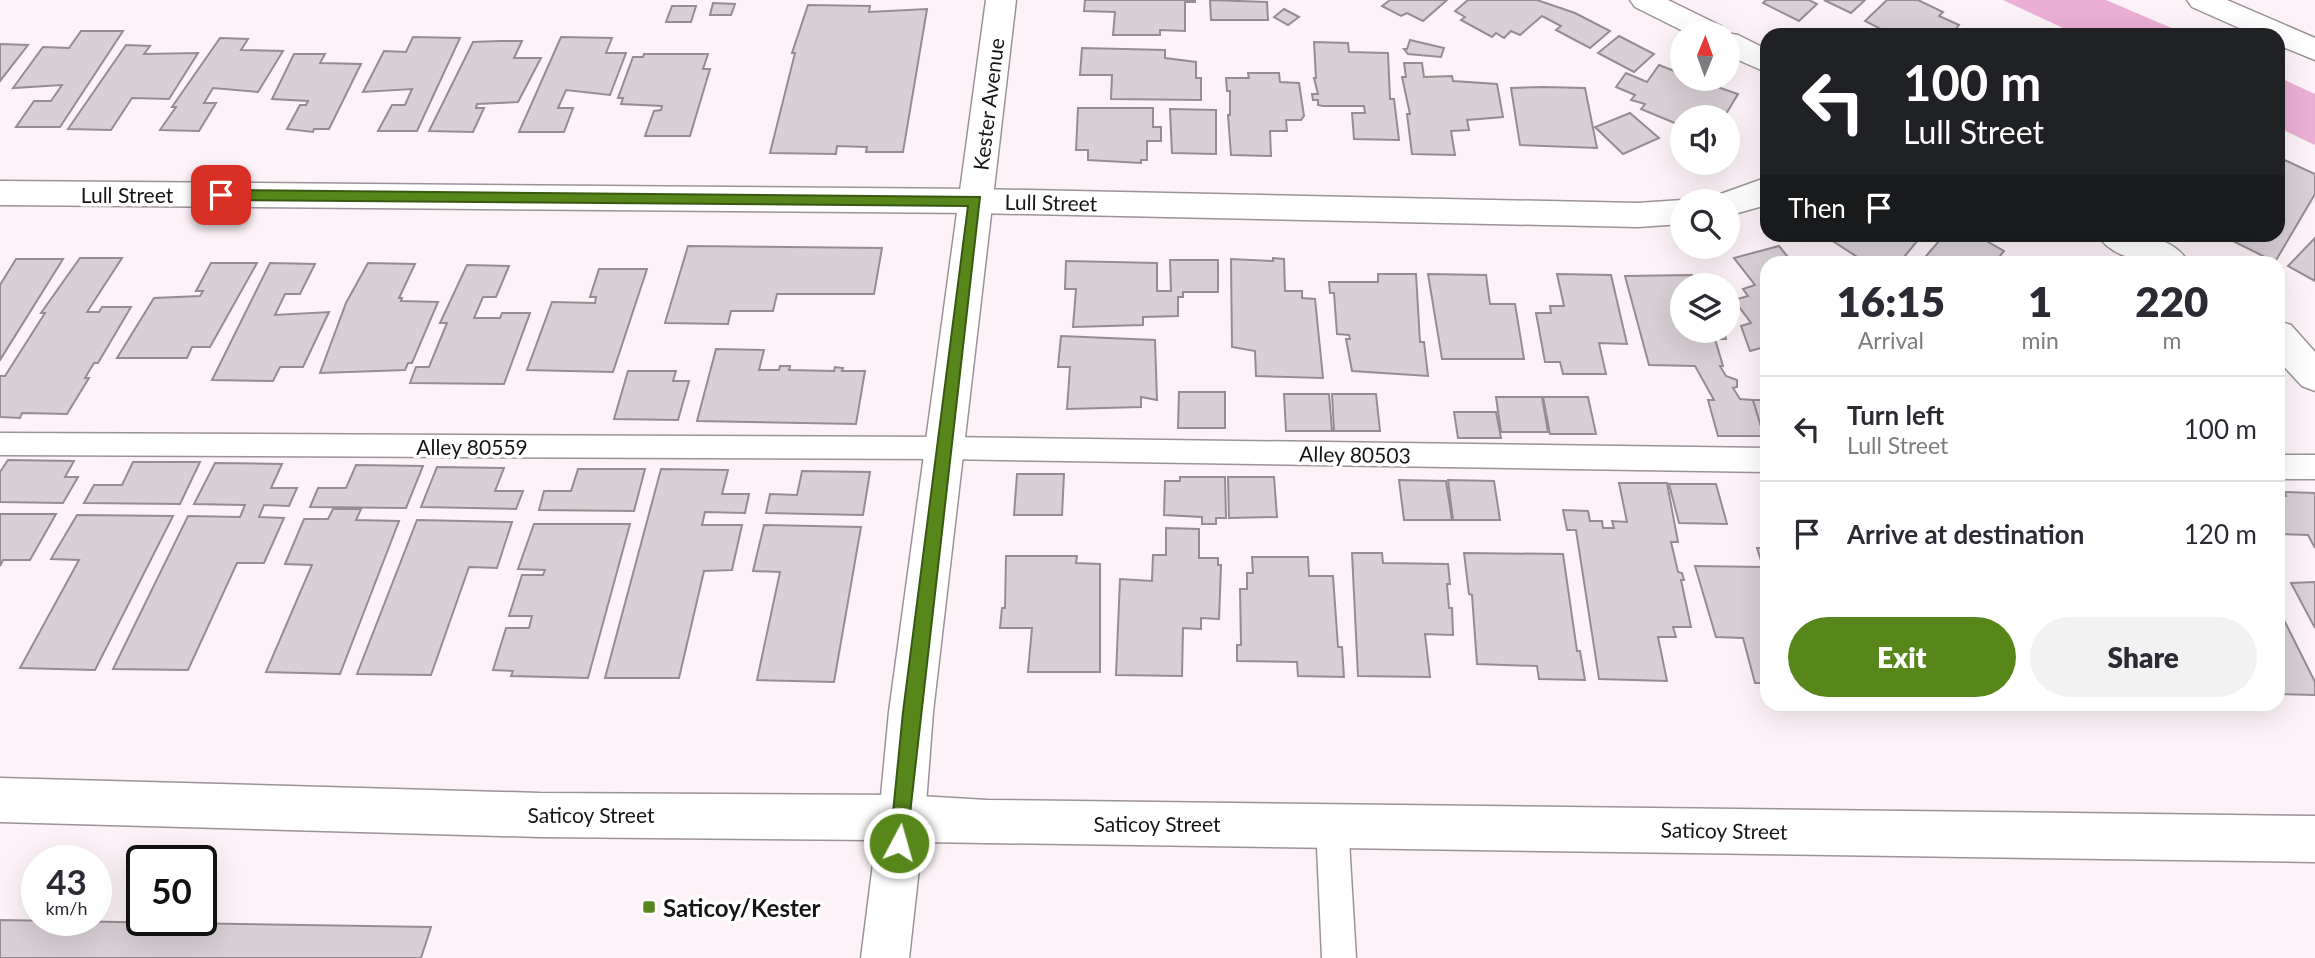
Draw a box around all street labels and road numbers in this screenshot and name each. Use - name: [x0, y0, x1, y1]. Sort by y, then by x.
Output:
- street label: Kester Avenue: [967, 36, 1009, 172]
- street label: Lull Street: [81, 182, 174, 207]
- street label: Lull Street: [1005, 189, 1098, 215]
- street label: Alley 80559: [416, 434, 528, 459]
- street label: Alley 80503: [1299, 441, 1411, 467]
- street label: Saticoy Street: [528, 802, 655, 827]
- street label: Saticoy Street: [1094, 811, 1221, 836]
- street label: Saticoy Street: [1660, 816, 1788, 844]

